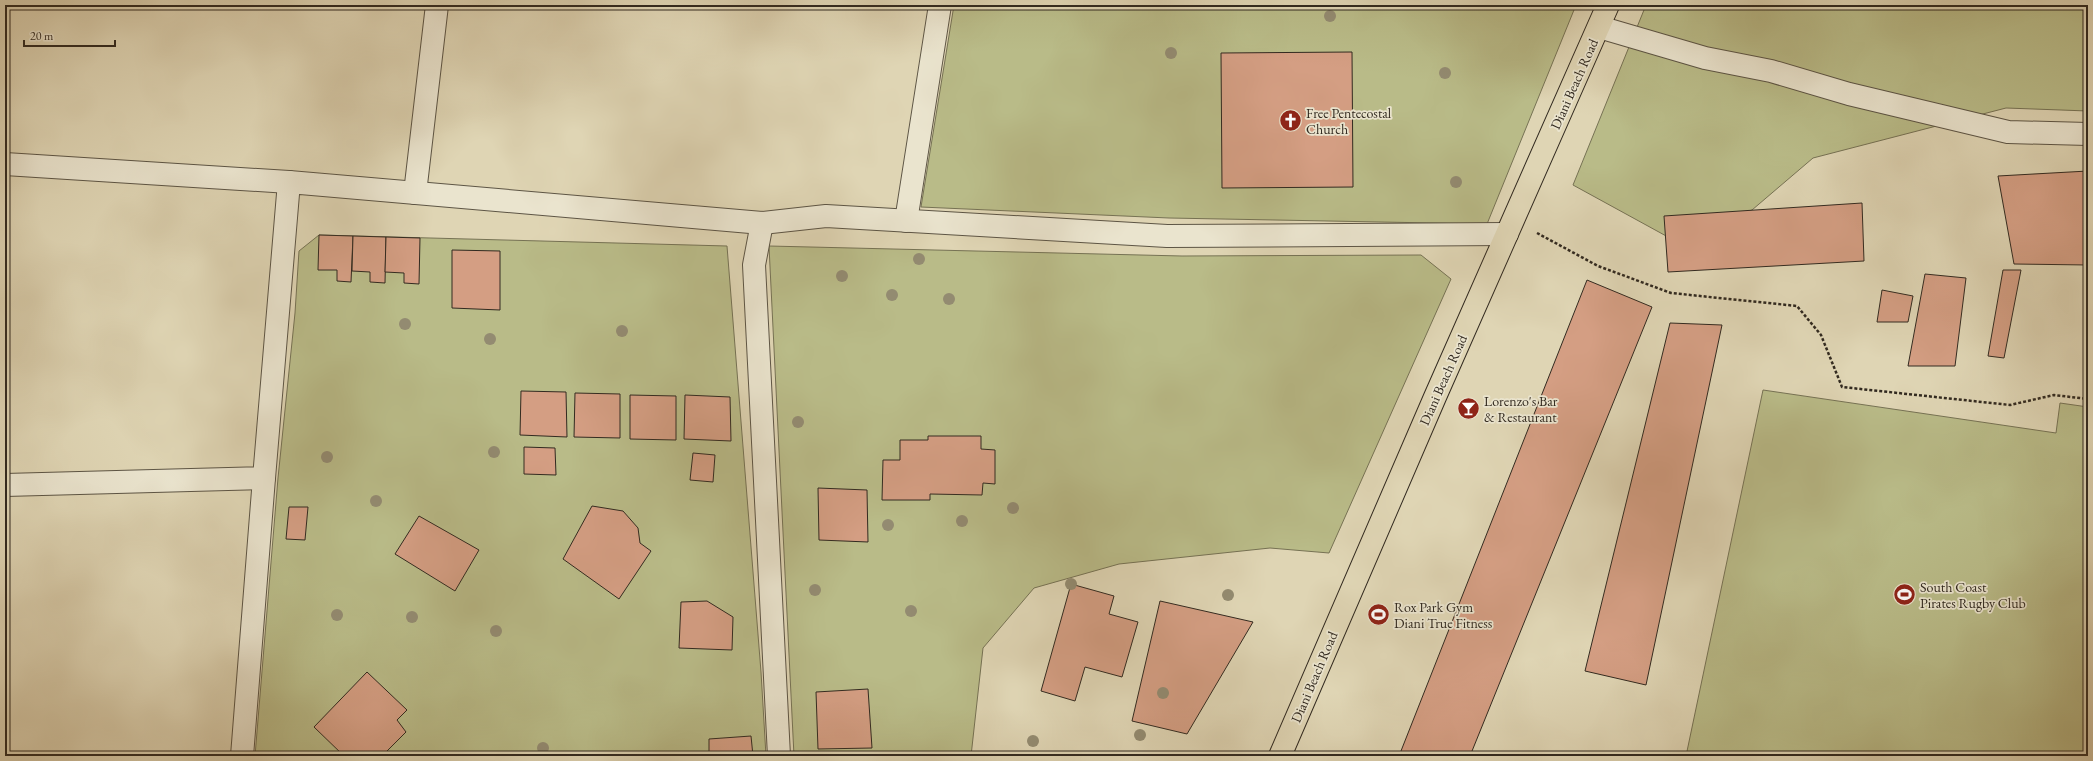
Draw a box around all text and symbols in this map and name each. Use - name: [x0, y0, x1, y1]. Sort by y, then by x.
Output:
- scale bar: [24, 22, 115, 48]
- text: 20 m: [30, 28, 54, 44]
- street label: Diani Beach Road: [1546, 35, 1602, 132]
- place label: Free Pentecostal Church: [1306, 104, 1392, 138]
- church icon: Free Pentecostal Church: [1277, 108, 1303, 134]
- street label: Diani Beach Road: [1415, 331, 1471, 428]
- place label: Lorenzo's Bar & Restaurant: [1484, 392, 1558, 426]
- bar icon: Lorenzo's Bar & Restaurant: [1456, 396, 1482, 422]
- place label: South Coast Pirates Rugby Club: [1920, 578, 2026, 612]
- sports icon: South Coast Pirates Rugby Club: [1891, 582, 1917, 608]
- place label: Rox Park Gym Diani True Fitness: [1394, 598, 1493, 632]
- sports icon: Rox Park Gym Diani True Fitness: [1365, 602, 1391, 628]
- street label: Diani Beach Road: [1287, 628, 1342, 725]

